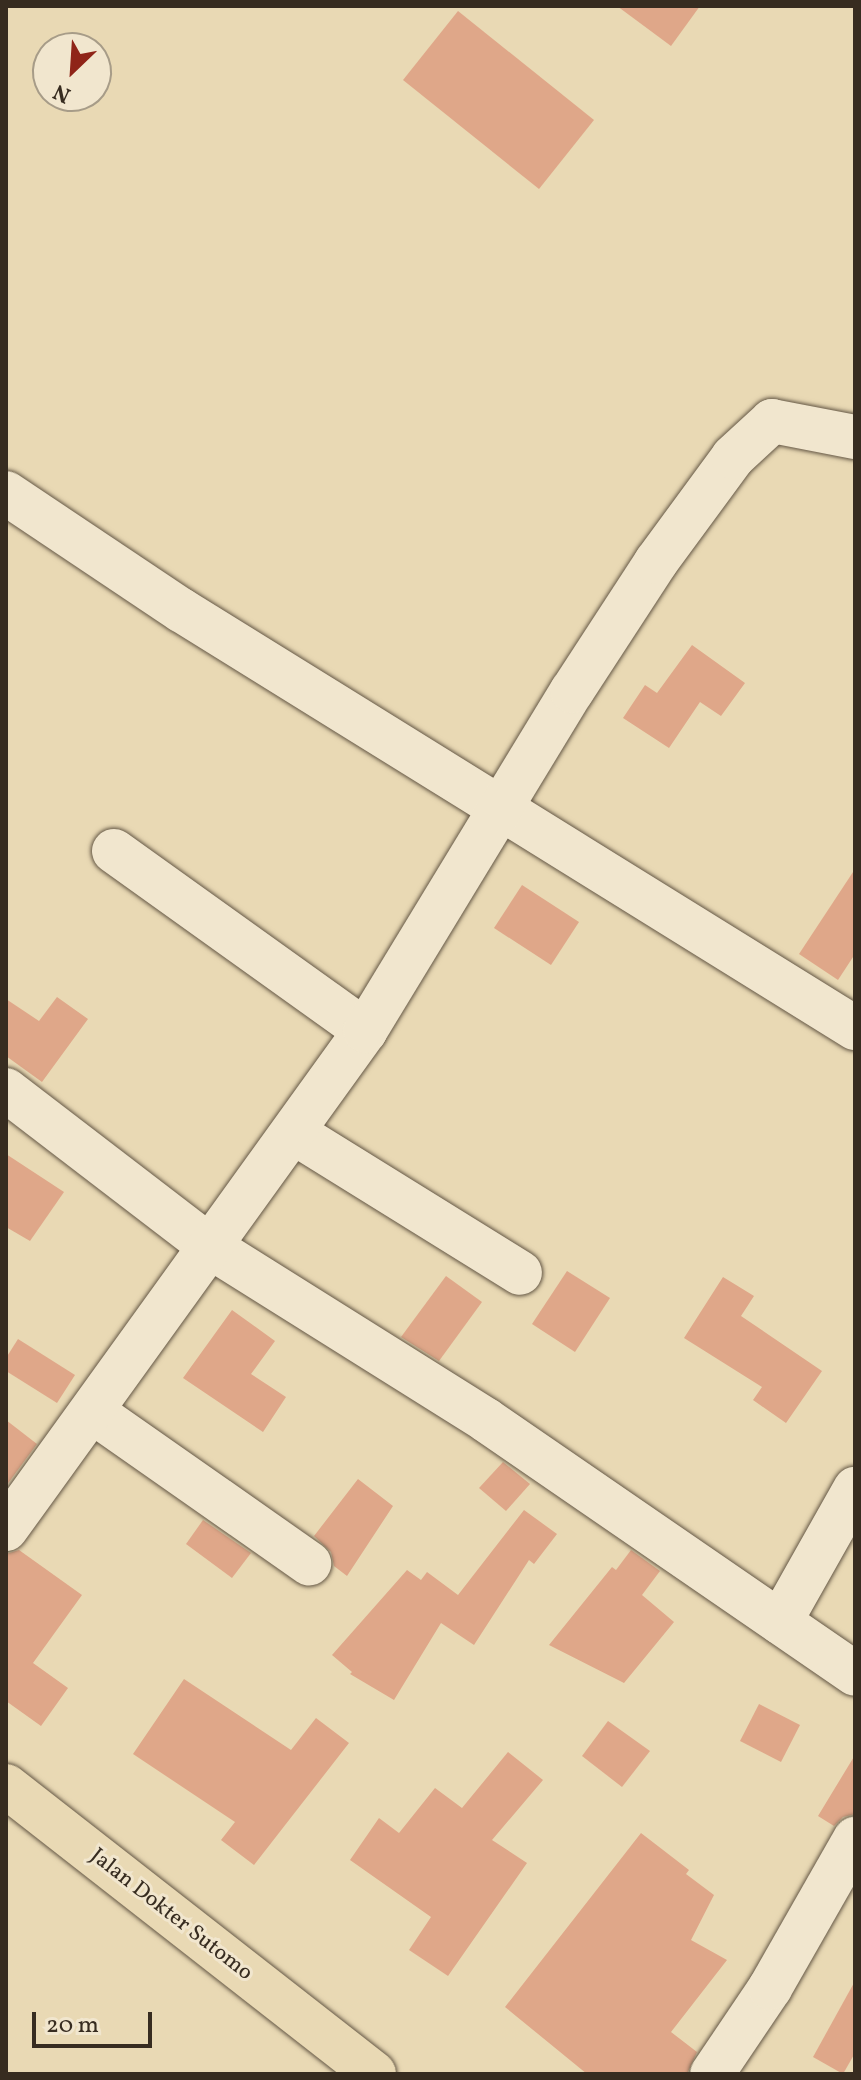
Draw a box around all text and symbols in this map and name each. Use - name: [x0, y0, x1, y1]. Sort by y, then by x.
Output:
- north arrow: [32, 32, 112, 112]
- text: N: [49, 75, 76, 110]
- street label: Jalan Dokter Sutomo: [84, 1843, 258, 1987]
- scale bar: [36, 1996, 156, 2046]
- text: 20 m: [46, 2009, 99, 2043]

